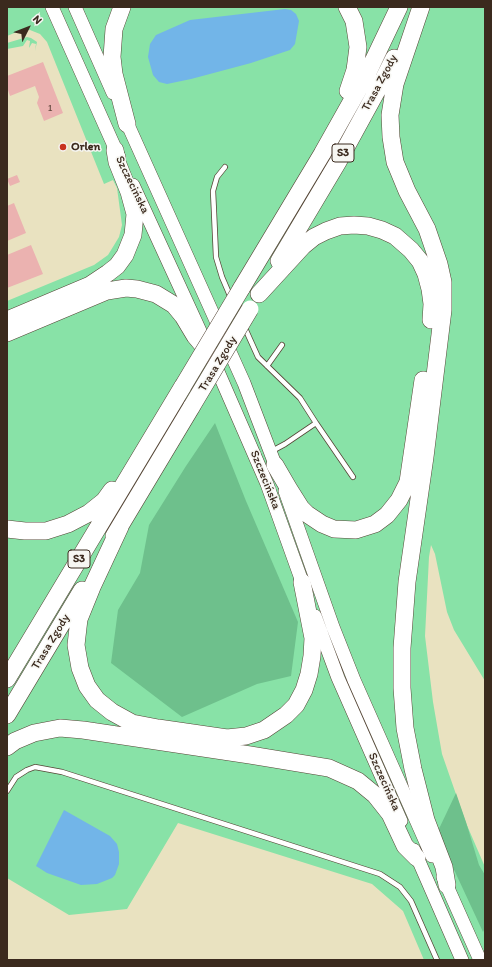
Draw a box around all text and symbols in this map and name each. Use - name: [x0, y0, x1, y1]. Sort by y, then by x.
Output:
- north arrow: [8, 8, 48, 48]
- text: N: [30, 13, 45, 27]
- street label: Trasa Zgody: [359, 52, 401, 114]
- house number: 1: [48, 102, 52, 114]
- place label: Orlen: [71, 140, 100, 154]
- marker: Orlen: [58, 142, 68, 152]
- road number: S3: [332, 144, 354, 162]
- street label: Szczecińska: [112, 154, 152, 216]
- street label: Trasa Zgody: [196, 334, 240, 394]
- street label: Szczecińska: [247, 448, 283, 512]
- road number: S3: [68, 550, 90, 568]
- street label: Trasa Zgody: [29, 612, 73, 672]
- street label: Szczecińska: [365, 751, 403, 813]

